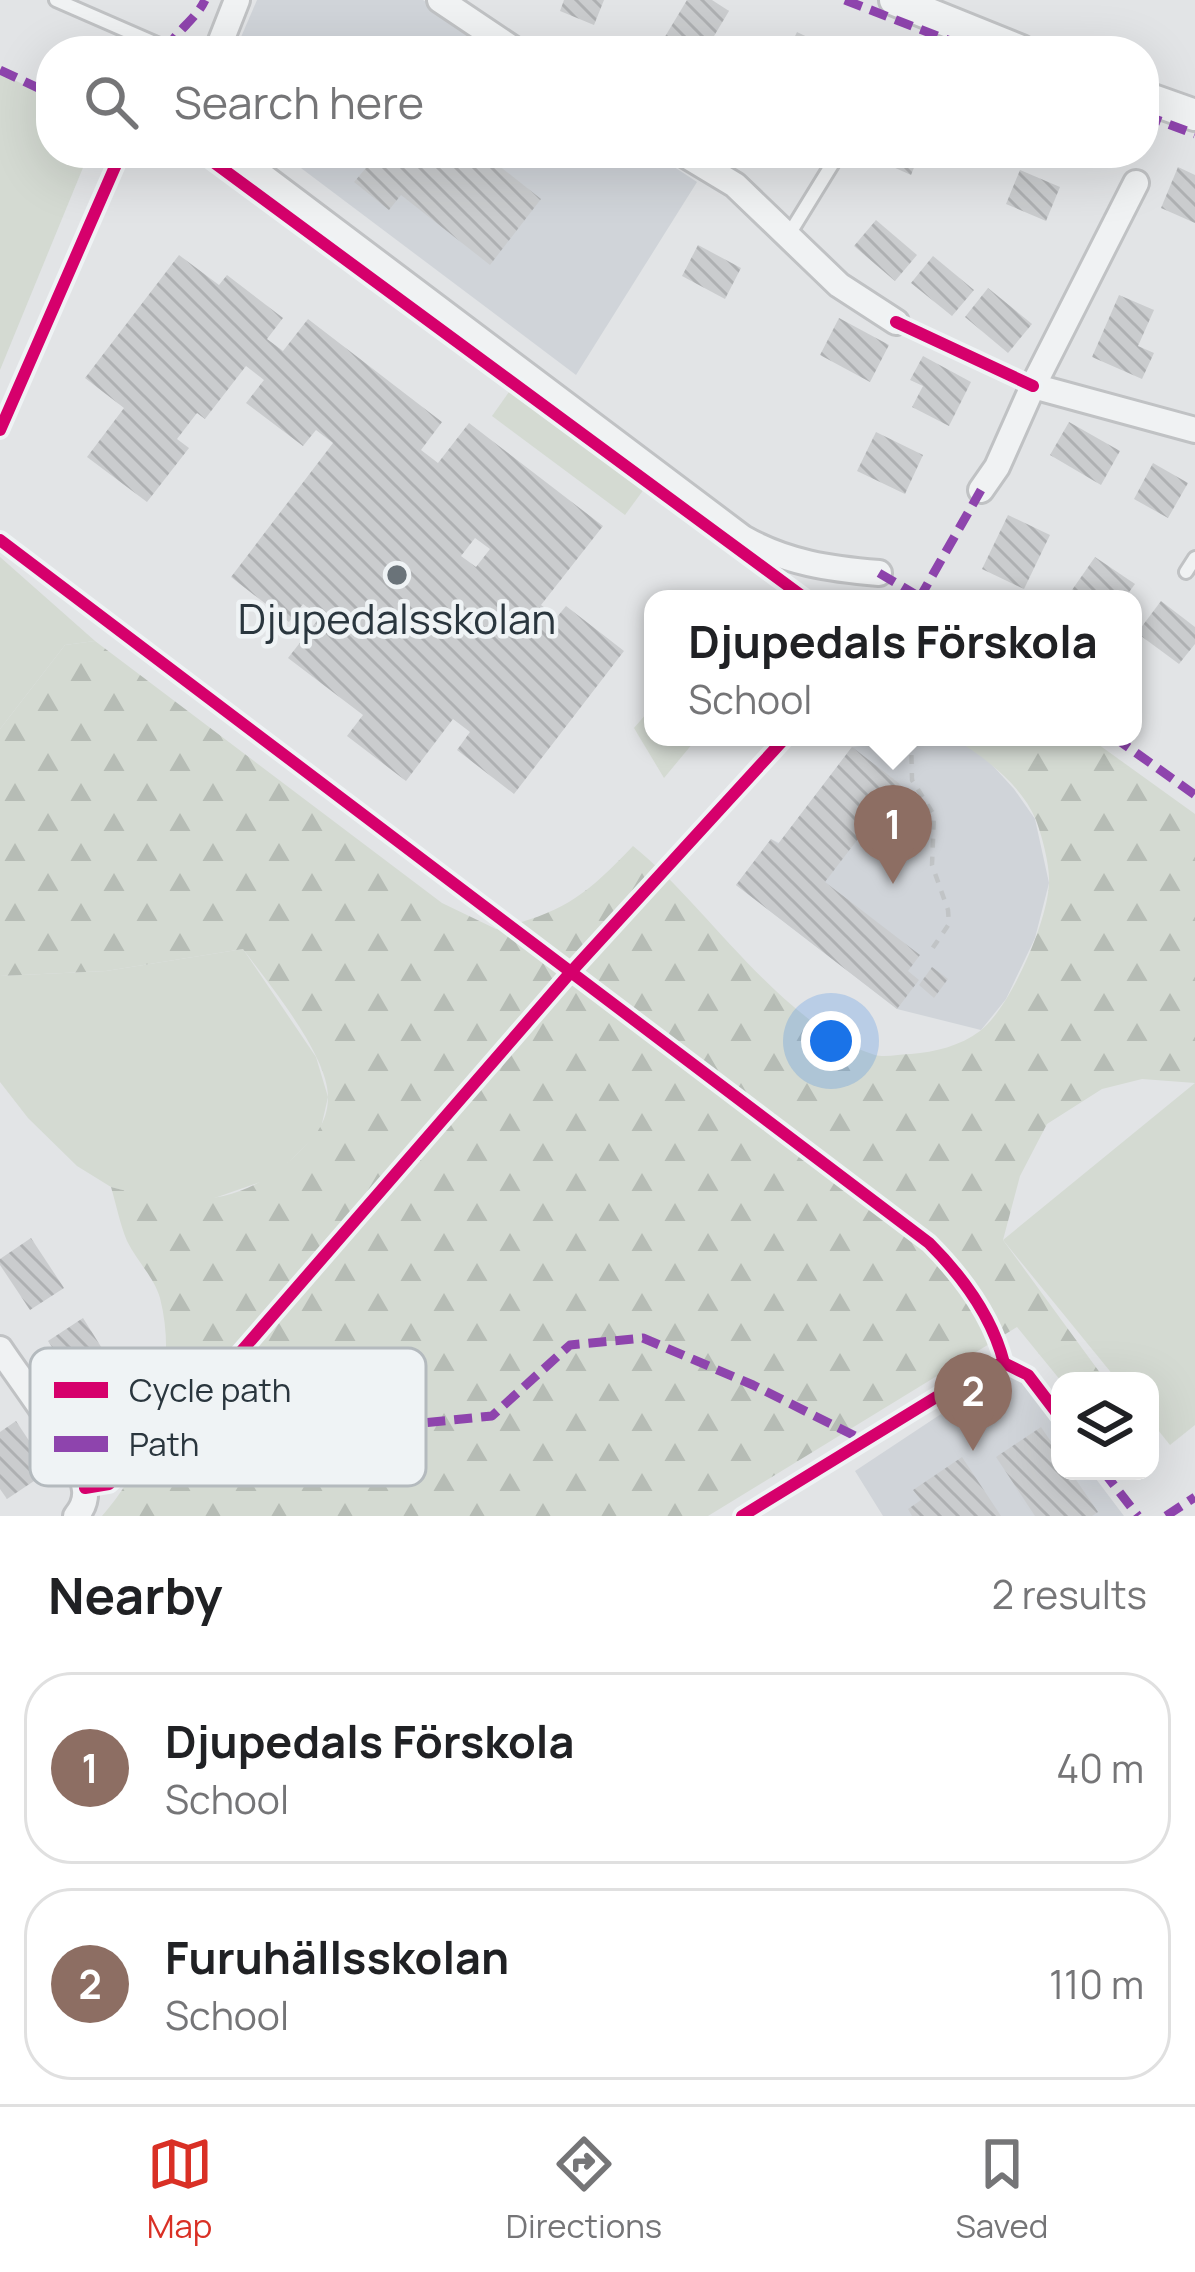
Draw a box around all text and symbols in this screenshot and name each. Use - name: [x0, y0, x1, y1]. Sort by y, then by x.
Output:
- search box: [36, 36, 1159, 168]
- icon: search: [78, 69, 144, 135]
- text: Search here: [174, 71, 424, 133]
- marker: Djupedalsskolan: [384, 562, 410, 588]
- place label: Djupedalsskolan: [238, 589, 556, 647]
- popup: [644, 590, 1142, 746]
- text: Djupedals Förskola: [688, 610, 1098, 672]
- text: School: [688, 672, 812, 726]
- pin: 1: [854, 785, 932, 884]
- your location: [801, 1011, 861, 1071]
- legend: [30, 1348, 426, 1486]
- pin: 2: [934, 1352, 1012, 1451]
- text: Cycle path: [129, 1367, 291, 1412]
- map controls: [1051, 1372, 1159, 1480]
- button: layers: [1051, 1372, 1159, 1480]
- text: Path: [129, 1421, 199, 1466]
- text: Nearby: [48, 1560, 223, 1629]
- text: 2 results: [992, 1567, 1147, 1621]
- text: Djupedals Förskola: [165, 1710, 574, 1772]
- text: 1: [81, 1741, 99, 1795]
- text: 40 m: [1056, 1741, 1144, 1795]
- text: School: [165, 1772, 289, 1826]
- text: Furuhällsskolan: [165, 1926, 509, 1988]
- text: 2: [78, 1957, 102, 2011]
- text: 110 m: [1049, 1957, 1144, 2011]
- text: School: [165, 1988, 289, 2042]
- tab: Map: [147, 2131, 213, 2248]
- tab: Directions: [506, 2131, 662, 2248]
- tab: Saved: [955, 2131, 1048, 2248]

